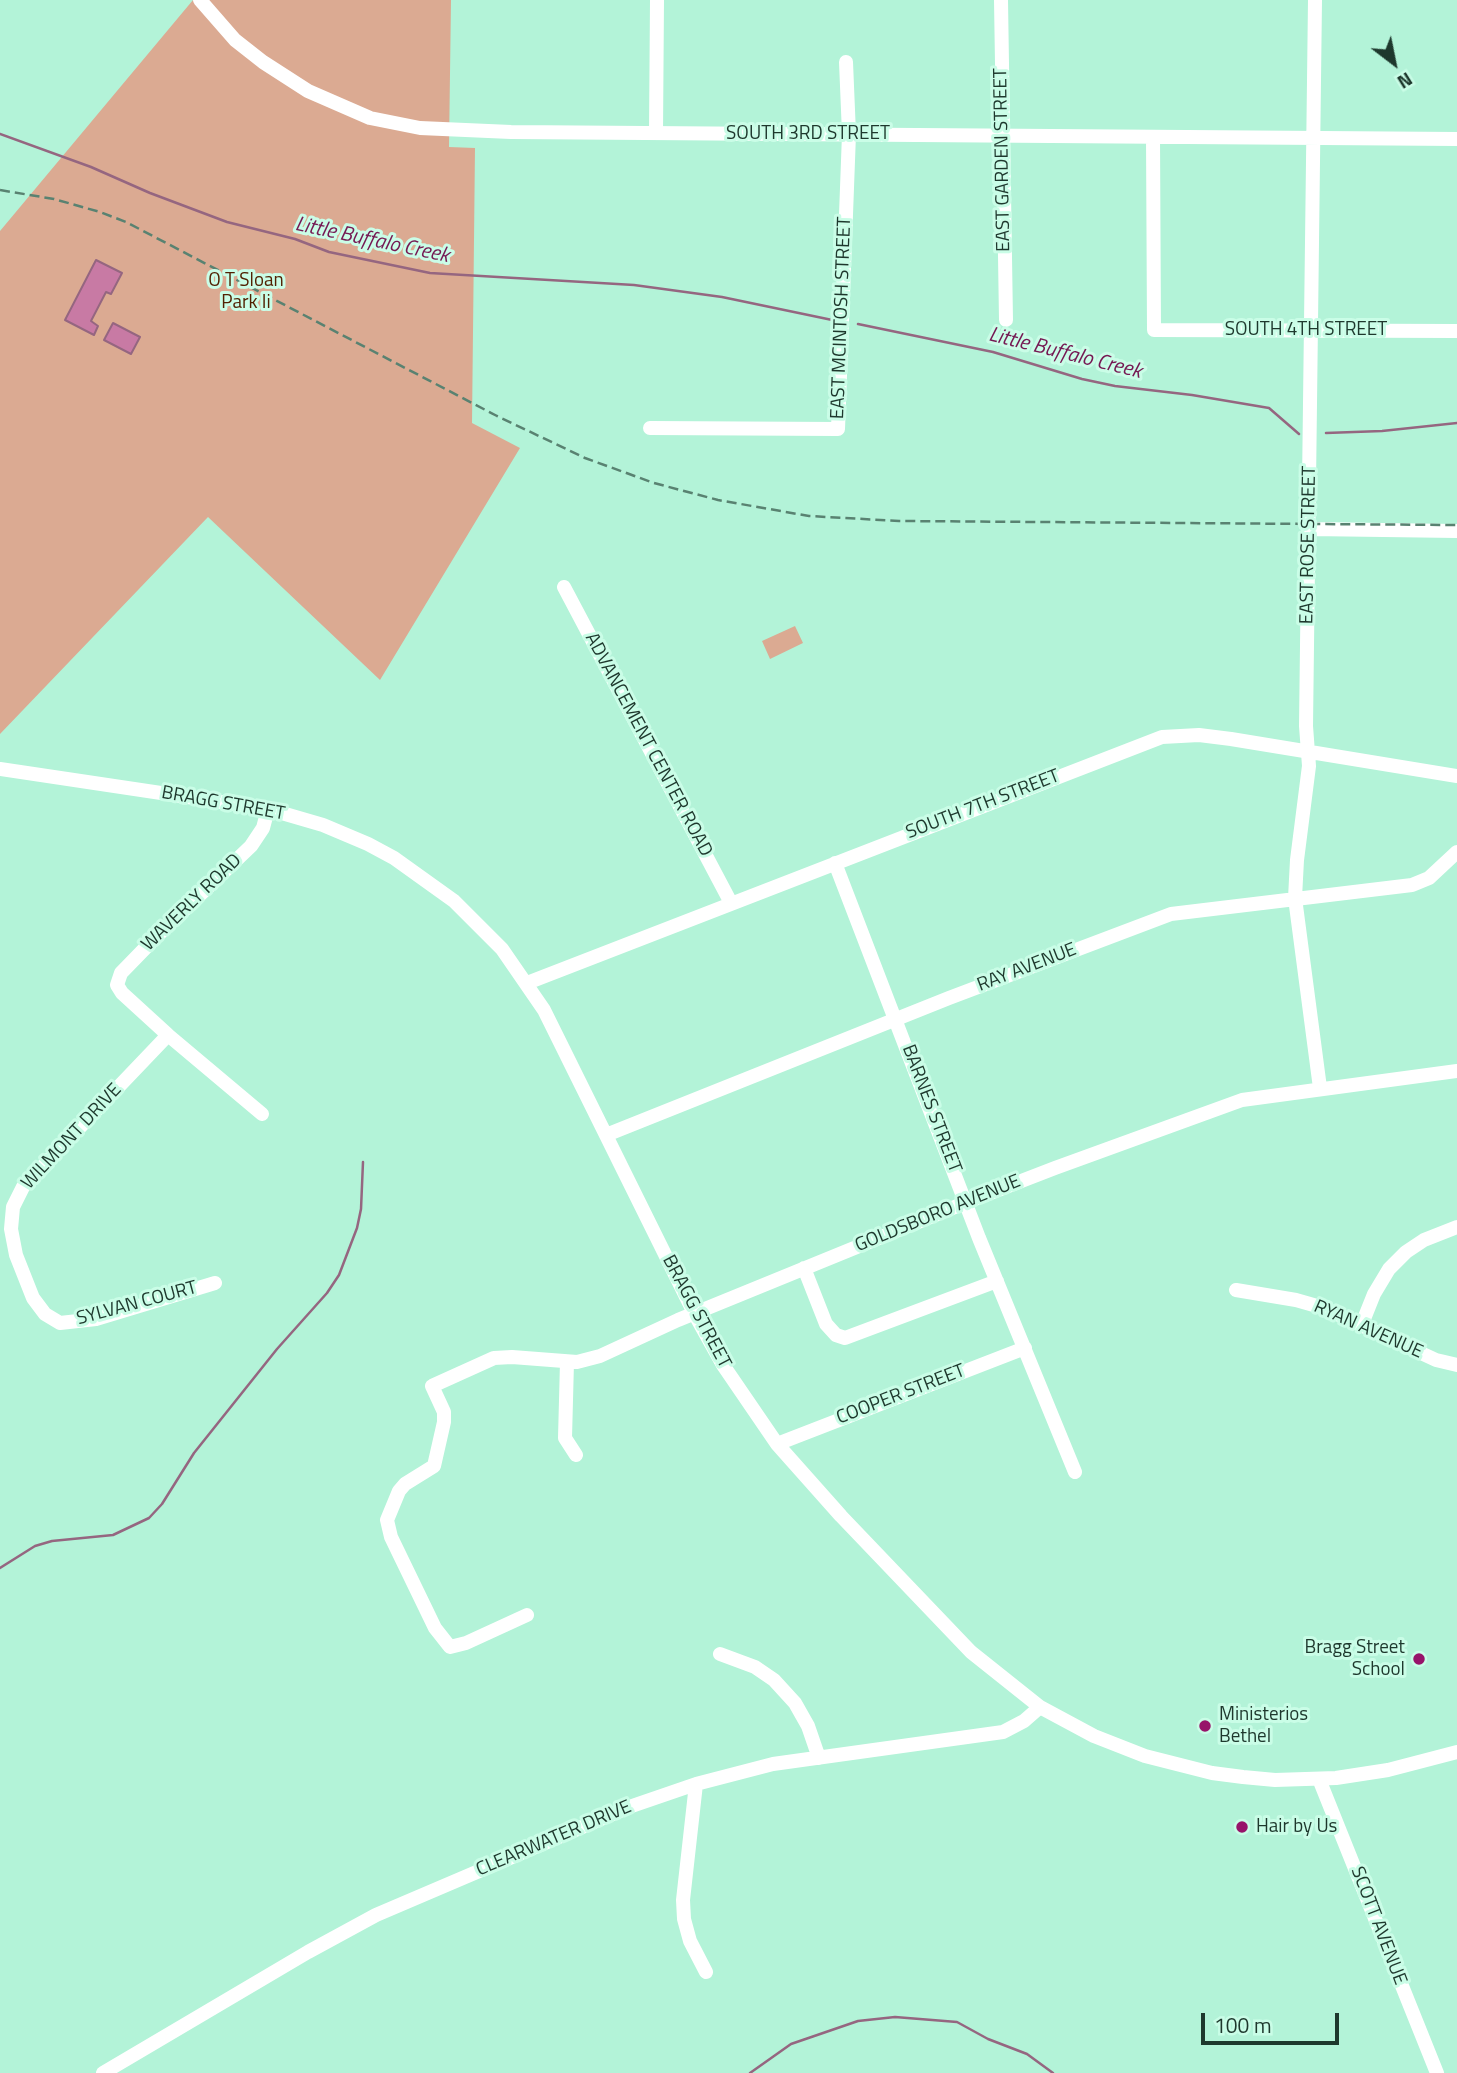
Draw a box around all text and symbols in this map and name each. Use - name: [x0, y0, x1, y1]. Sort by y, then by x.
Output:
- north arrow: [1359, 28, 1429, 98]
- text: N: [1392, 65, 1419, 97]
- street label: EAST GARDEN STREET: [990, 68, 1016, 252]
- street label: SOUTH 3RD STREET: [726, 123, 890, 145]
- water label: Little Buffalo Creek: [293, 212, 451, 270]
- street label: EAST MCINTOSH STREET: [827, 216, 857, 420]
- park label: O T Sloan Park Ii: [208, 270, 284, 314]
- street label: SOUTH 4TH STREET: [1225, 319, 1387, 341]
- water label: Little Buffalo Creek: [986, 323, 1144, 385]
- street label: EAST ROSE STREET: [1296, 466, 1322, 624]
- street label: ADVANCEMENT CENTER ROAD: [579, 629, 717, 861]
- street label: SOUTH 7TH STREET: [903, 765, 1063, 845]
- street label: BRAGG STREET: [159, 782, 287, 826]
- street label: WAVERLY ROAD: [137, 850, 247, 956]
- street label: RAY AVENUE: [974, 939, 1080, 997]
- street label: BARNES STREET: [896, 1042, 966, 1176]
- street label: WILMONT DRIVE: [17, 1079, 127, 1195]
- street label: GOLDSBORO AVENUE: [852, 1170, 1024, 1258]
- street label: BRAGG STREET: [657, 1251, 735, 1373]
- street label: SYLVAN COURT: [74, 1277, 200, 1331]
- street label: RYAN AVENUE: [1310, 1296, 1426, 1364]
- street label: COOPER STREET: [833, 1360, 969, 1430]
- place label: Bragg Street School: [1305, 1637, 1405, 1681]
- marker: Bragg Street School: [1411, 1651, 1427, 1667]
- place label: Ministerios Bethel: [1219, 1704, 1308, 1748]
- marker: Ministerios Bethel: [1197, 1718, 1213, 1734]
- street label: CLEARWATER DRIVE: [473, 1796, 635, 1882]
- place label: Hair by Us: [1256, 1816, 1337, 1838]
- marker: Hair by Us: [1234, 1819, 1250, 1835]
- street label: SCOTT AVENUE: [1345, 1864, 1411, 1988]
- scale bar: [1205, 2000, 1343, 2044]
- text: 100 m: [1214, 2009, 1271, 2041]

